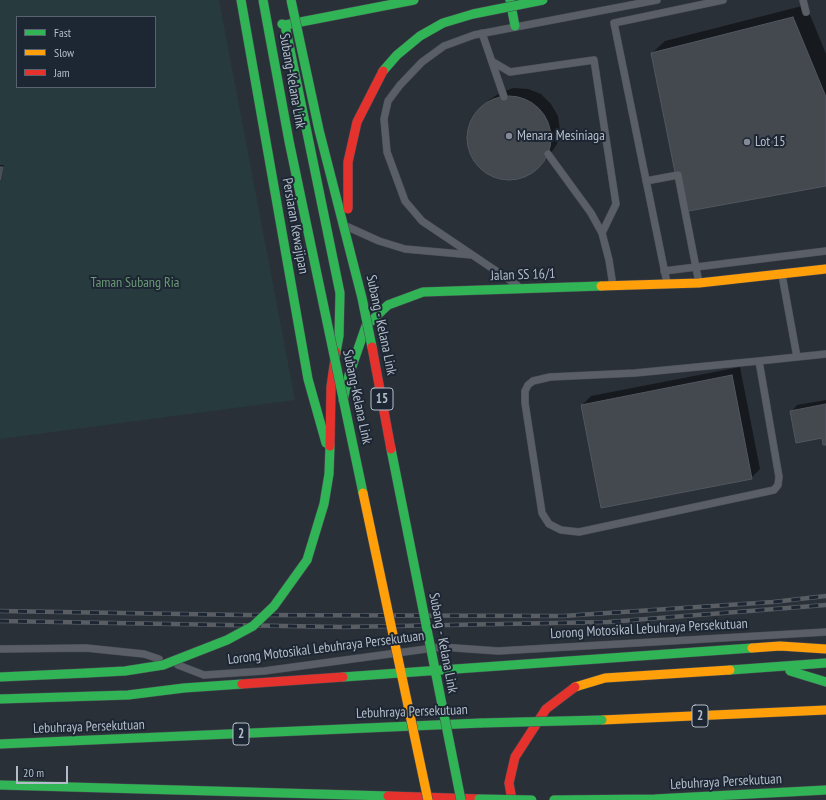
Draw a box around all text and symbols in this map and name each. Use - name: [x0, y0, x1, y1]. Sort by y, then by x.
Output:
- legend: [16, 16, 156, 88]
- text: Fast: [54, 25, 71, 40]
- street label: Subang-Kelana Link: [275, 32, 309, 130]
- text: Slow: [54, 45, 74, 60]
- text: Jam: [54, 65, 70, 80]
- place label: Menara Mesiniaga: [517, 128, 605, 144]
- marker: Menara Mesiniaga: [504, 131, 514, 141]
- place label: Lot 15: [755, 134, 786, 150]
- marker: Lot 15: [742, 137, 752, 147]
- street label: Persiaran Kewajipan: [278, 177, 312, 275]
- street label: Jalan SS 16/1: [490, 265, 556, 285]
- street label: Subang - Kelana Link: [362, 273, 400, 377]
- park label: Taman Subang Ria: [91, 275, 179, 291]
- street label: Subang-Kelana Link: [339, 348, 375, 446]
- road number: 15: [371, 388, 393, 410]
- street label: Subang - Kelana Link: [425, 591, 461, 695]
- street label: Lorong Motosikal Lebuhraya Persekutuan: [550, 615, 748, 643]
- street label: Lorong Motosikal Lebuhraya Persekutuan: [227, 628, 425, 668]
- street label: Lebuhraya Persekutuan: [356, 702, 468, 722]
- road number: 2: [692, 705, 708, 727]
- street label: Lebuhraya Persekutuan: [33, 717, 145, 737]
- road number: 2: [233, 723, 249, 745]
- scale bar: [18, 758, 70, 784]
- text: 20 m: [23, 765, 44, 780]
- street label: Lebuhraya Persekutuan: [670, 771, 782, 793]

